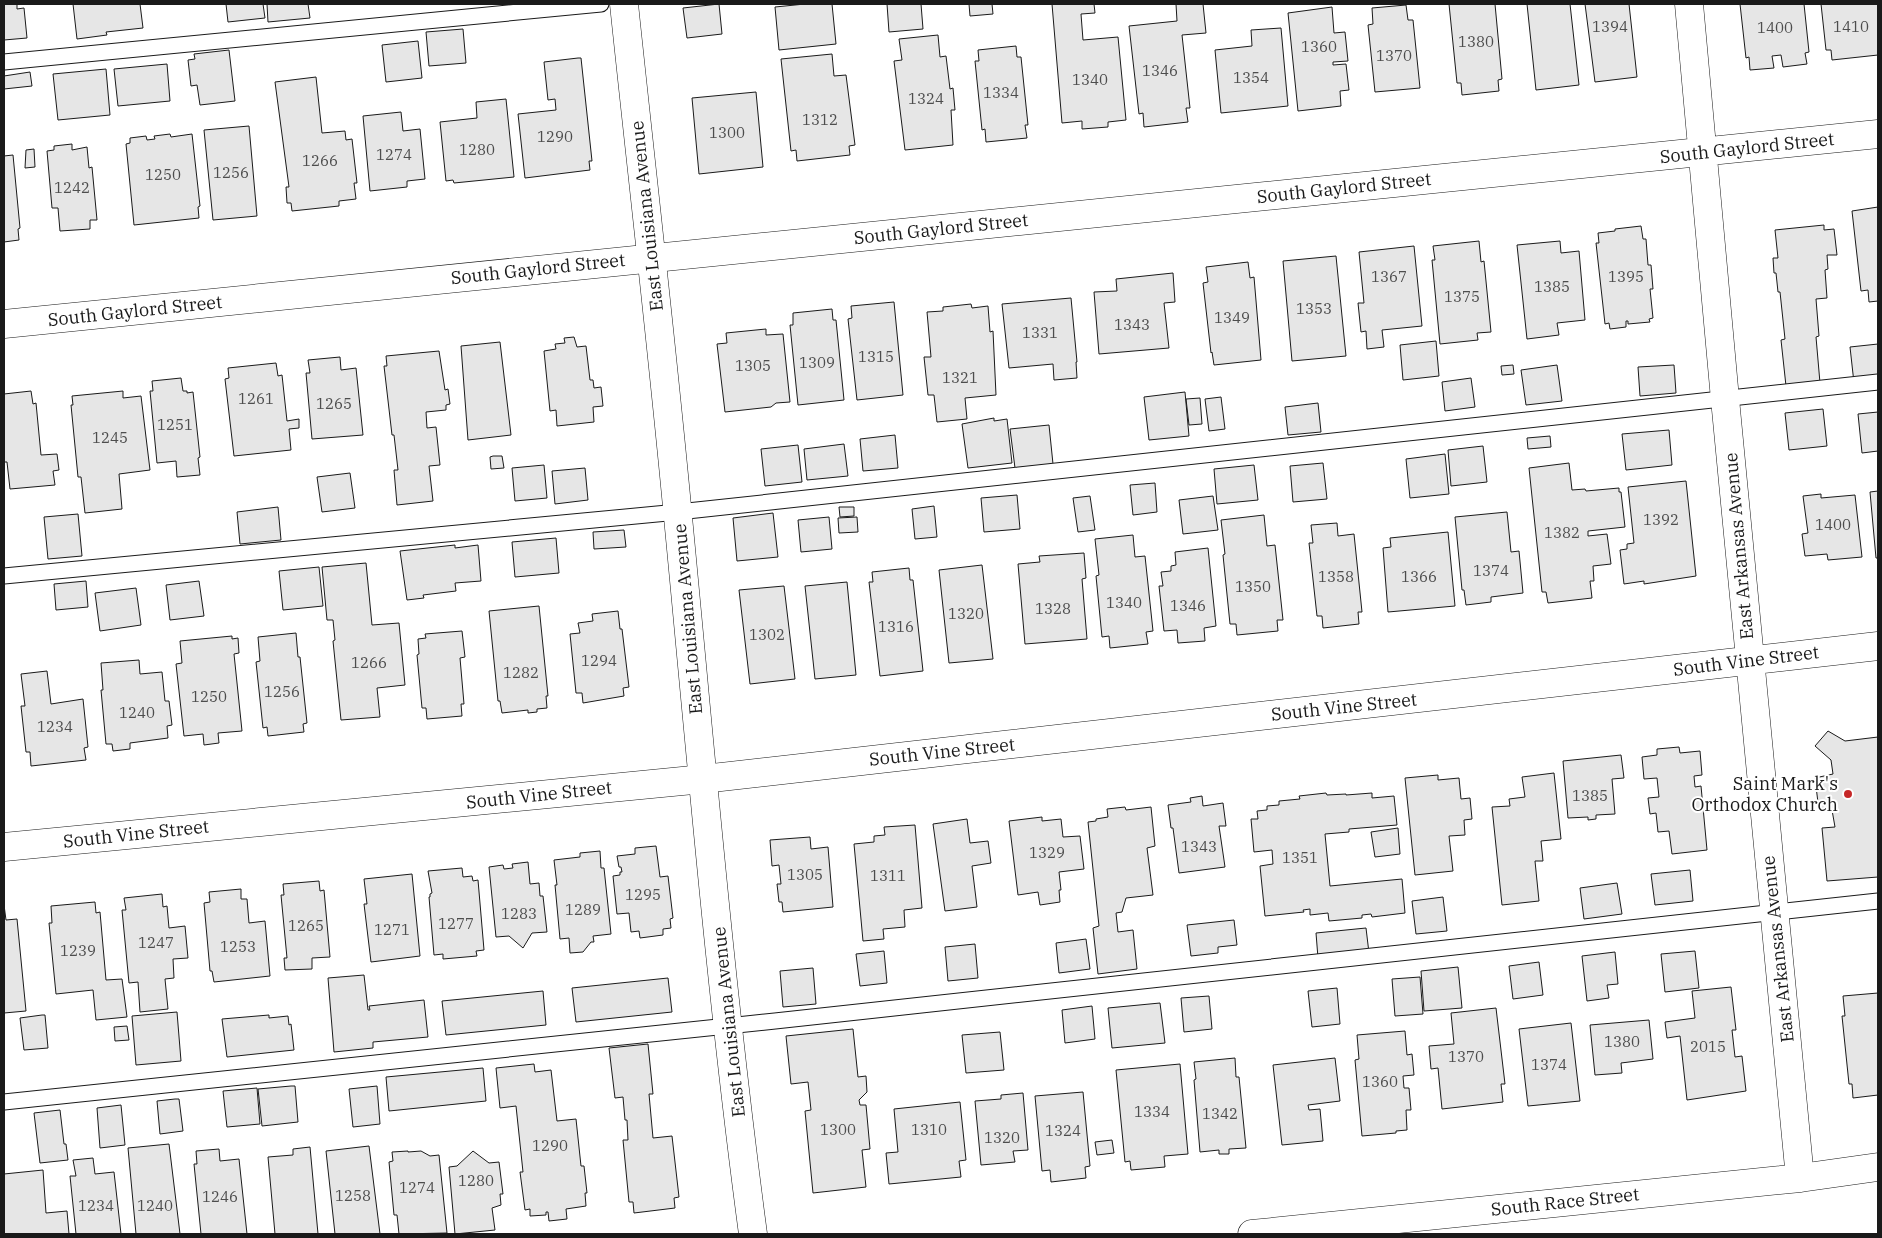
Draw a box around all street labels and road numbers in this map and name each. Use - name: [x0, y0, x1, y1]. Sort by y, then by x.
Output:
- street label: East Louisiana Avenue: [625, 120, 668, 312]
- street label: South Gaylord Street: [1659, 127, 1835, 168]
- street label: South Gaylord Street: [1256, 167, 1432, 208]
- street label: South Gaylord Street: [853, 208, 1029, 249]
- street label: South Gaylord Street: [450, 248, 626, 289]
- street label: South Gaylord Street: [47, 290, 223, 331]
- street label: East Arkansas Avenue: [1719, 452, 1758, 640]
- street label: East Louisiana Avenue: [668, 523, 707, 715]
- street label: South Vine Street: [1672, 640, 1820, 681]
- street label: South Vine Street: [1270, 687, 1418, 726]
- street label: South Vine Street: [868, 732, 1016, 771]
- street label: South Vine Street: [465, 775, 613, 814]
- street label: South Vine Street: [62, 814, 210, 853]
- street label: East Arkansas Avenue: [1756, 855, 1799, 1044]
- street label: East Louisiana Avenue: [707, 926, 750, 1118]
- street label: South Race Street: [1490, 1182, 1640, 1221]

